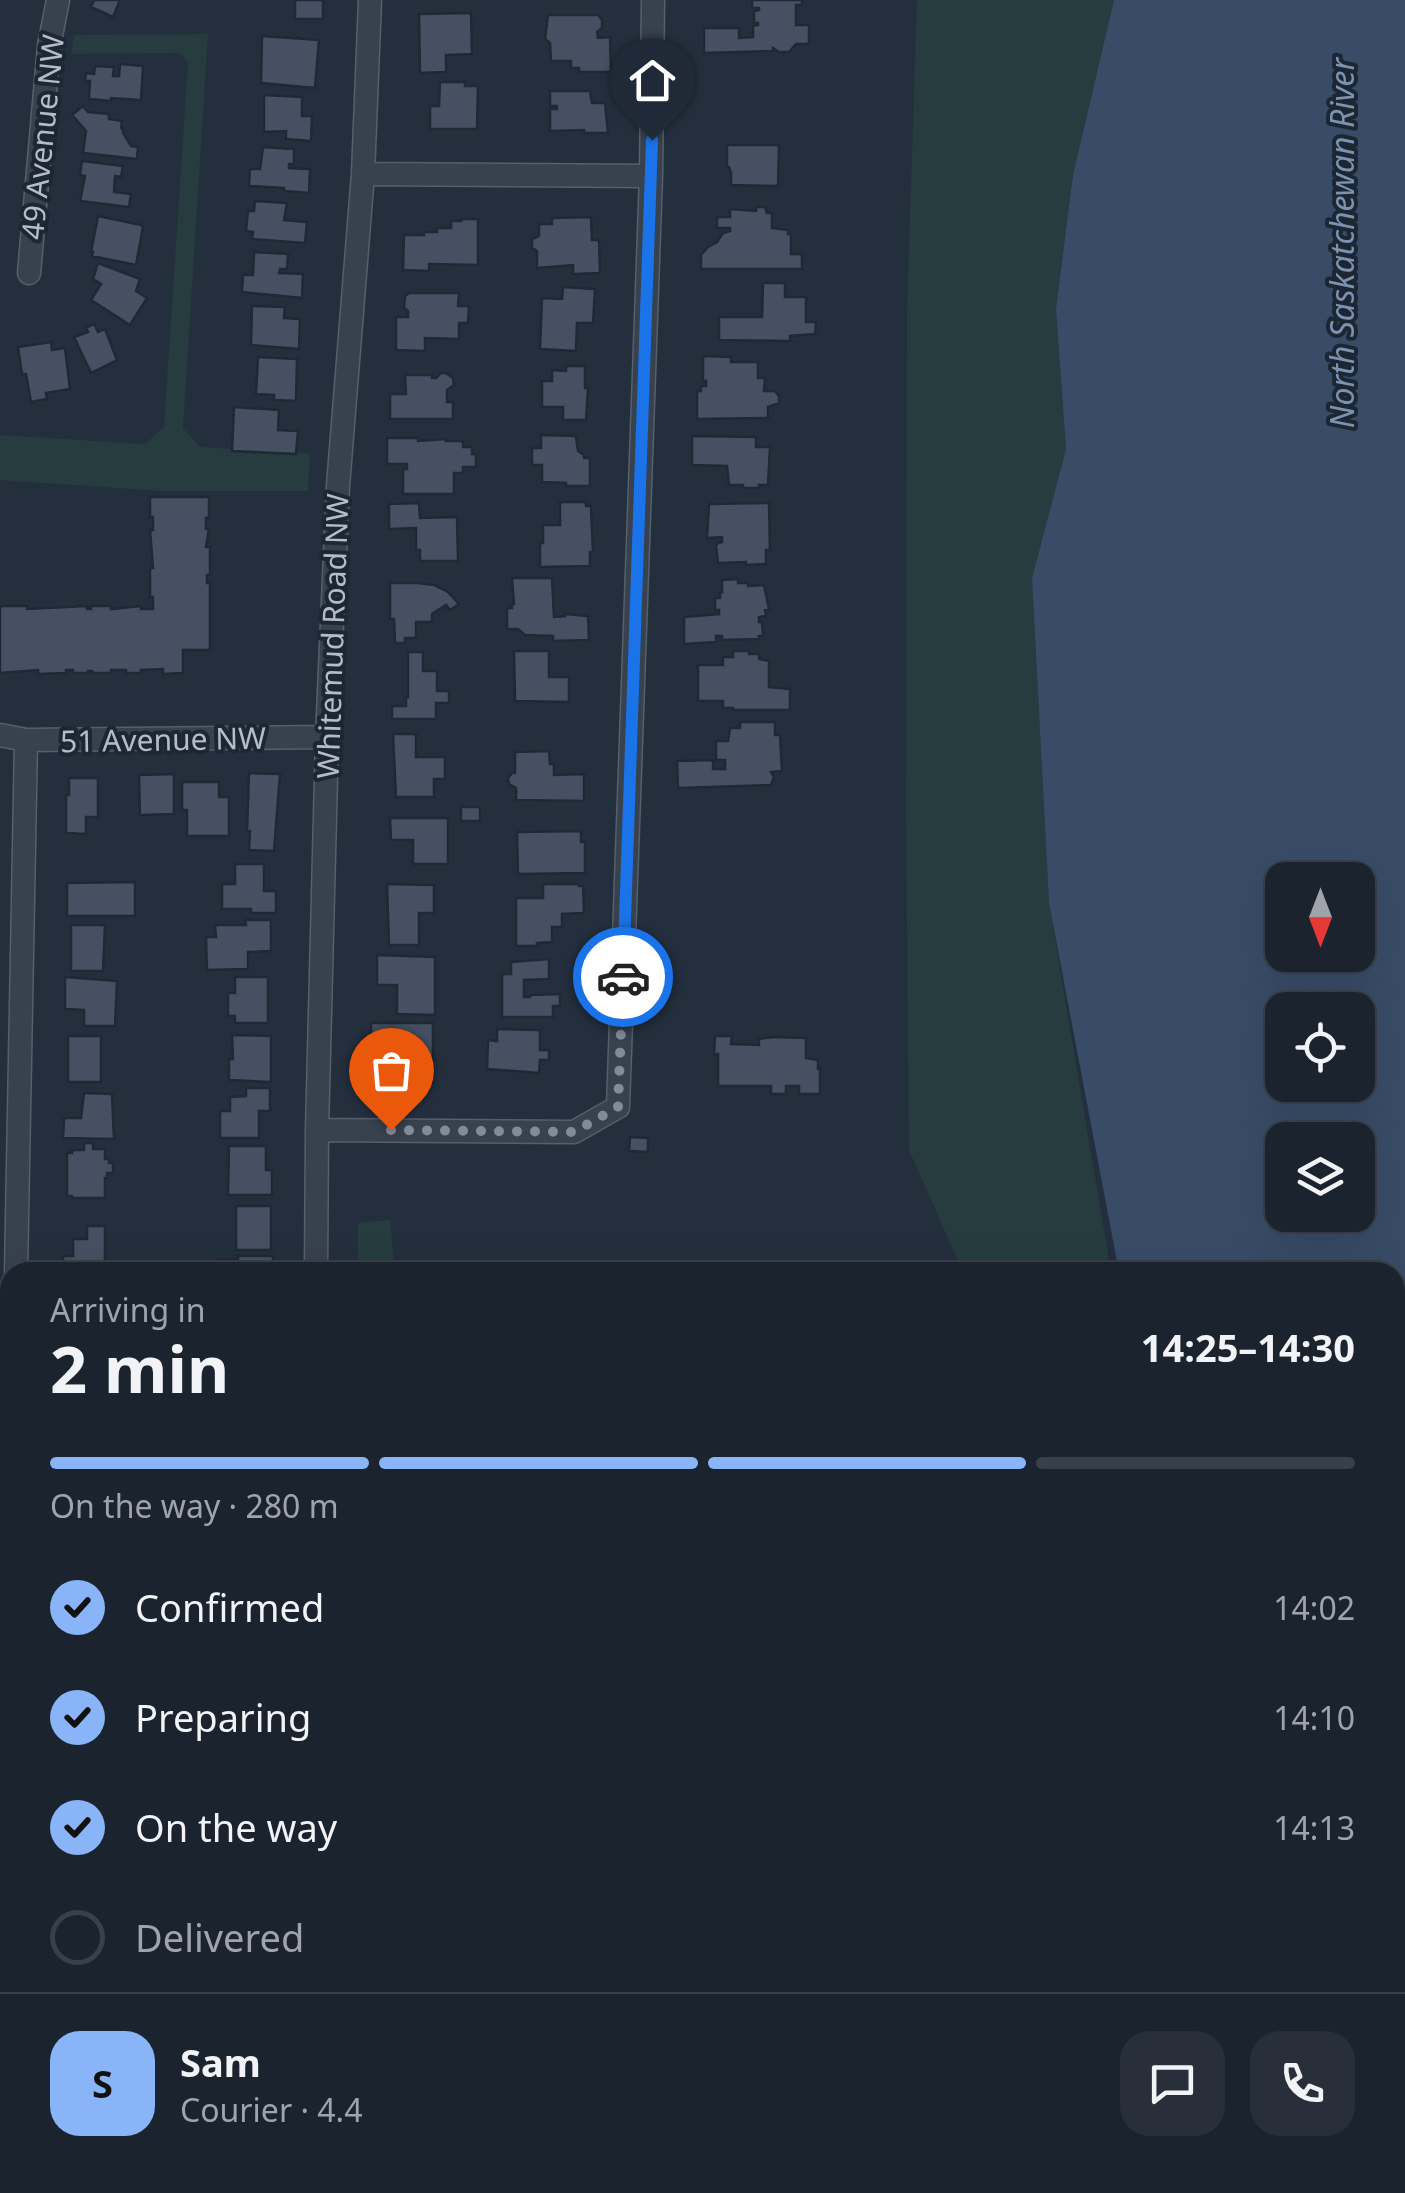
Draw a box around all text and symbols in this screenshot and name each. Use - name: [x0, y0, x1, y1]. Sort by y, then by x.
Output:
- street label: 49 Avenue NW: [11, 32, 73, 242]
- pin: [610, 38, 695, 141]
- icon: home: [625, 53, 680, 108]
- water label: North Saskatchewan River: [1320, 57, 1363, 428]
- street label: Whitemud Road NW: [307, 493, 357, 779]
- street label: 51 Avenue NW: [60, 717, 266, 761]
- north arrow: [1265, 862, 1375, 972]
- map controls: [1265, 862, 1375, 1232]
- courier: [573, 927, 673, 1027]
- icon: car: [596, 950, 651, 1005]
- button: locate: [1265, 992, 1375, 1102]
- pin: [349, 1028, 434, 1131]
- icon: bag: [364, 1043, 419, 1098]
- button: layers: [1265, 1122, 1375, 1232]
- text: Arriving in: [50, 1288, 205, 1331]
- text: 14:25–14:30: [1141, 1321, 1355, 1373]
- text: 2 min: [50, 1324, 229, 1412]
- text: On the way · 280 m: [50, 1484, 339, 1527]
- icon: check: [50, 1580, 105, 1635]
- text: Confirmed: [135, 1581, 324, 1633]
- text: 14:02: [1273, 1586, 1355, 1629]
- icon: check: [50, 1690, 105, 1745]
- text: Preparing: [135, 1691, 311, 1743]
- text: 14:10: [1273, 1696, 1355, 1739]
- icon: check: [50, 1800, 105, 1855]
- text: On the way: [135, 1801, 337, 1853]
- text: 14:13: [1273, 1806, 1355, 1849]
- text: Delivered: [135, 1911, 304, 1963]
- button: chat: [1120, 2031, 1225, 2136]
- button: phone: [1250, 2031, 1355, 2136]
- text: Sam: [180, 2036, 261, 2088]
- text: S: [92, 2057, 113, 2109]
- text: Courier · 4.4: [180, 2088, 363, 2131]

